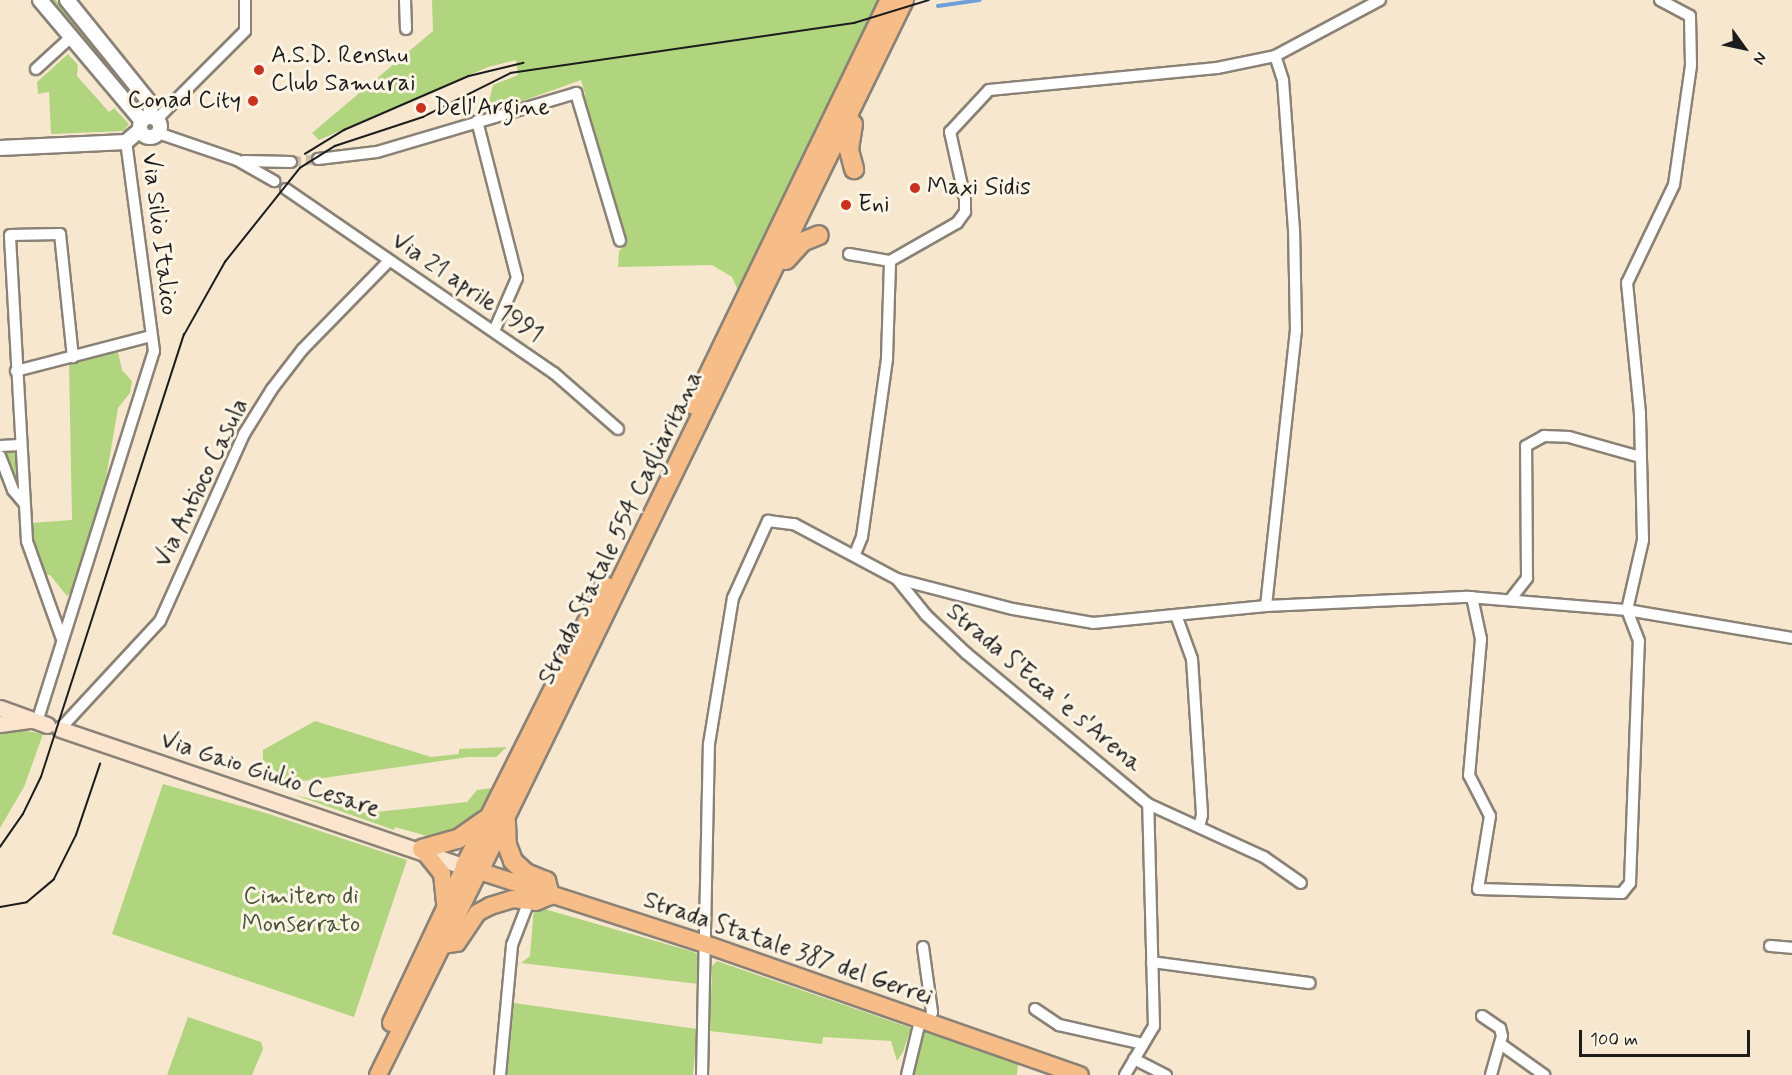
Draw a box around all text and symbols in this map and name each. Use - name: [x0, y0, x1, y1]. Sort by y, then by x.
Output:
- north arrow: [1714, 18, 1774, 78]
- place label: A.S.D. Renshu Club Samurai: [271, 42, 413, 98]
- text: N: [1748, 48, 1771, 68]
- marker: A.S.D. Renshu Club Samurai: [252, 63, 266, 77]
- place label: Conad City: [128, 87, 241, 115]
- marker: Conad City: [246, 94, 260, 108]
- place label: Dell'Argine: [434, 94, 550, 122]
- marker: Dell'Argine: [412, 99, 430, 117]
- street label: Via Silio Italico: [135, 153, 183, 315]
- place label: Maxi Sidis: [927, 174, 1031, 202]
- marker: Maxi Sidis: [908, 181, 922, 195]
- place label: Eni: [858, 191, 890, 219]
- marker: Eni: [839, 198, 853, 212]
- street label: Via 21 aprile 1991: [386, 227, 548, 349]
- street label: Strada Statale 554 Cagliaritana: [534, 370, 708, 686]
- street label: Via Antioco Casula: [148, 393, 256, 573]
- street label: Strada S'Ecca 'e s'Arena: [940, 597, 1148, 779]
- street label: Via Gaio Giulio Cesare: [161, 727, 379, 823]
- park label: Cimitero di Monserrato: [242, 883, 360, 939]
- street label: Strada Statale 387 del Gerrei: [642, 887, 934, 1011]
- scale bar: [1582, 1018, 1753, 1056]
- text: 100 m: [1590, 1028, 1638, 1052]

